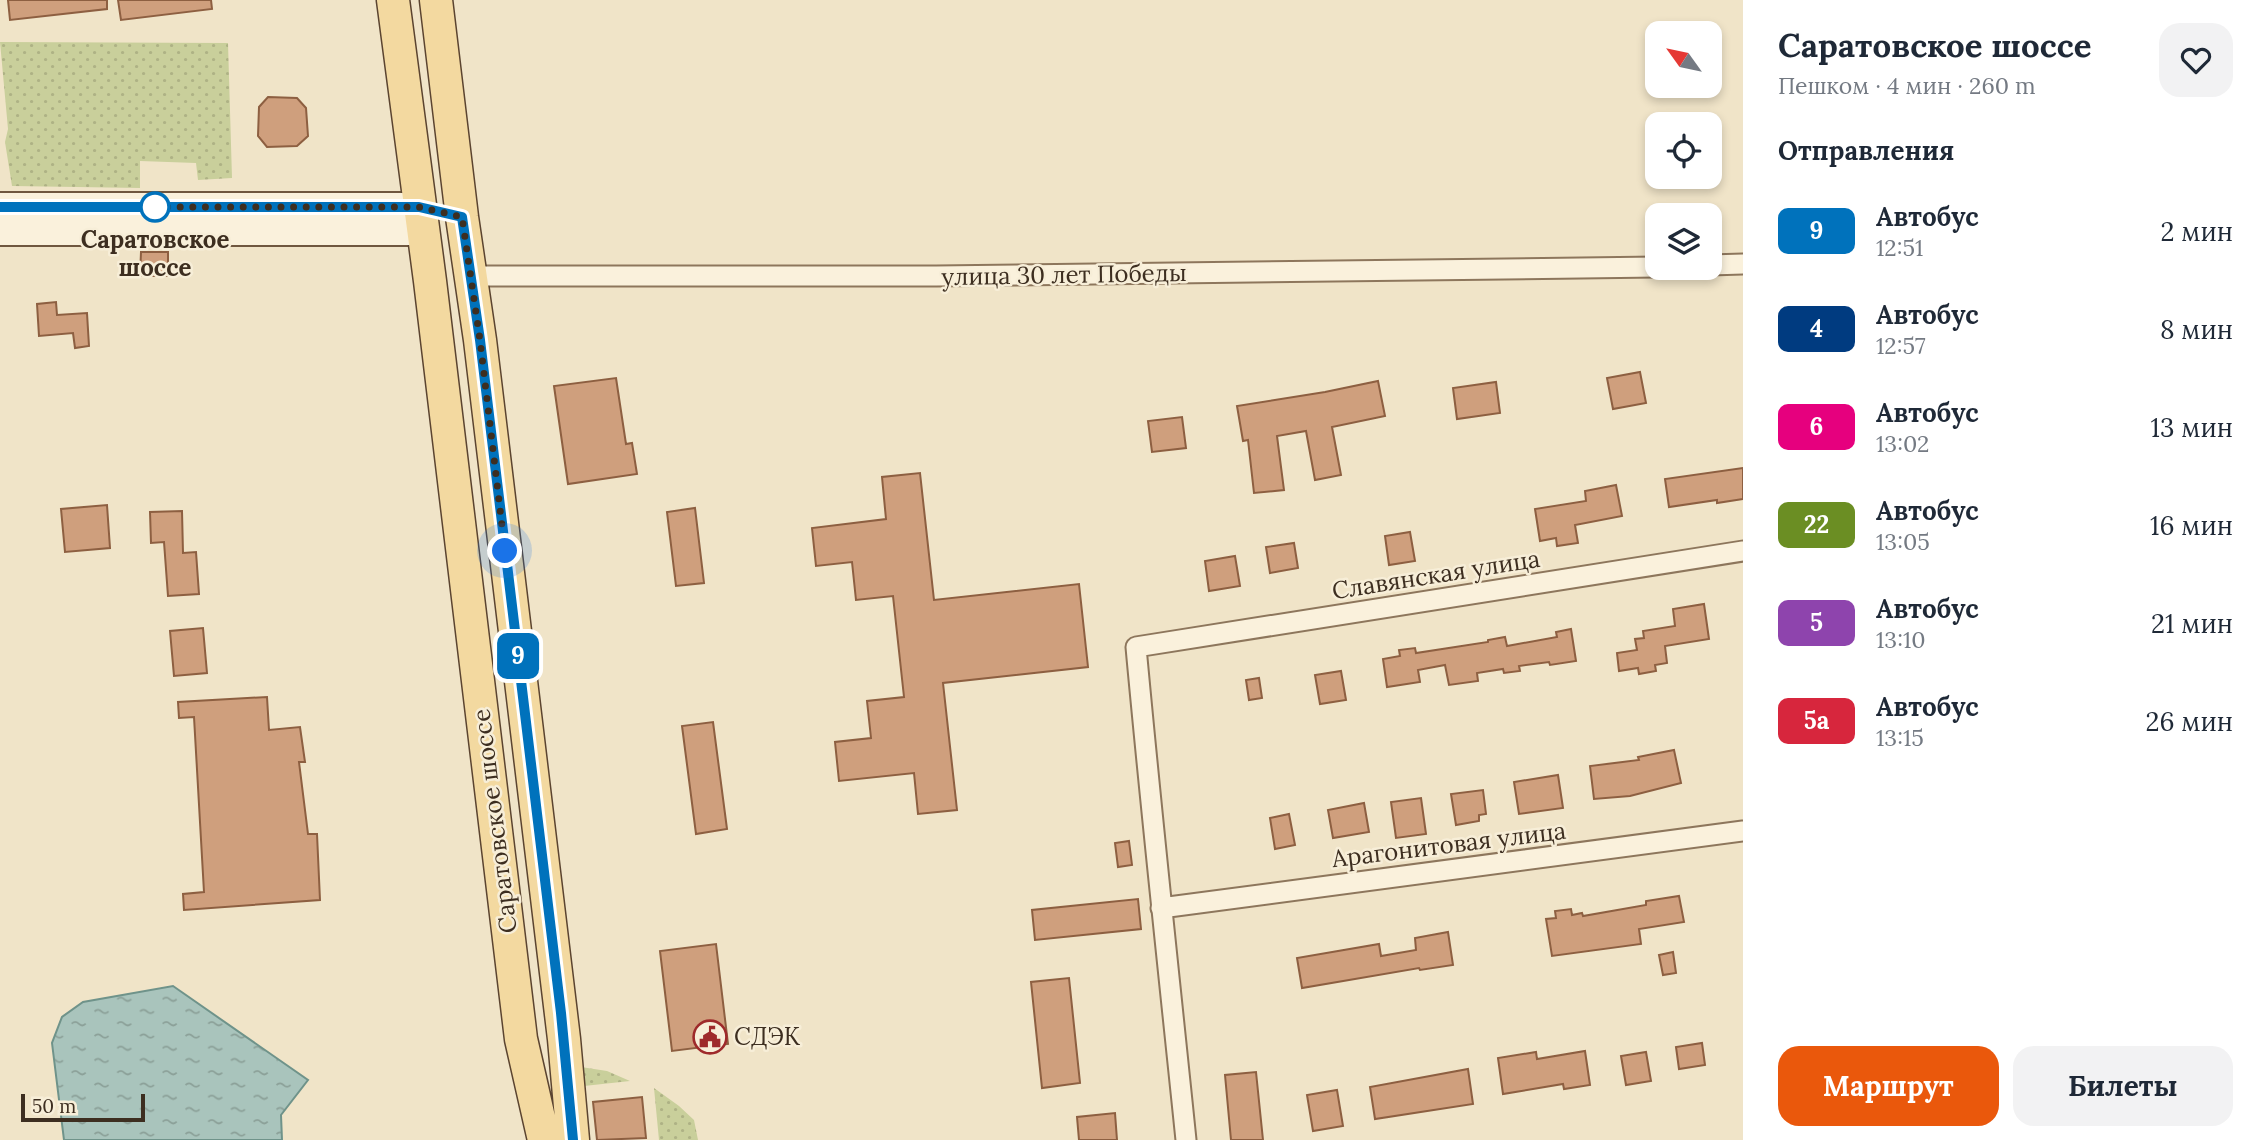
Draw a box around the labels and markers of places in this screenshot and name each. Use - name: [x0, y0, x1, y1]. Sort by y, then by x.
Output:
- marker: Саратовское шоссе: [140, 192, 170, 222]
- place label: Саратовское шоссе: [81, 224, 229, 283]
- public building icon: СДЭК: [691, 1018, 729, 1056]
- place label: СДЭК: [734, 1021, 801, 1052]

